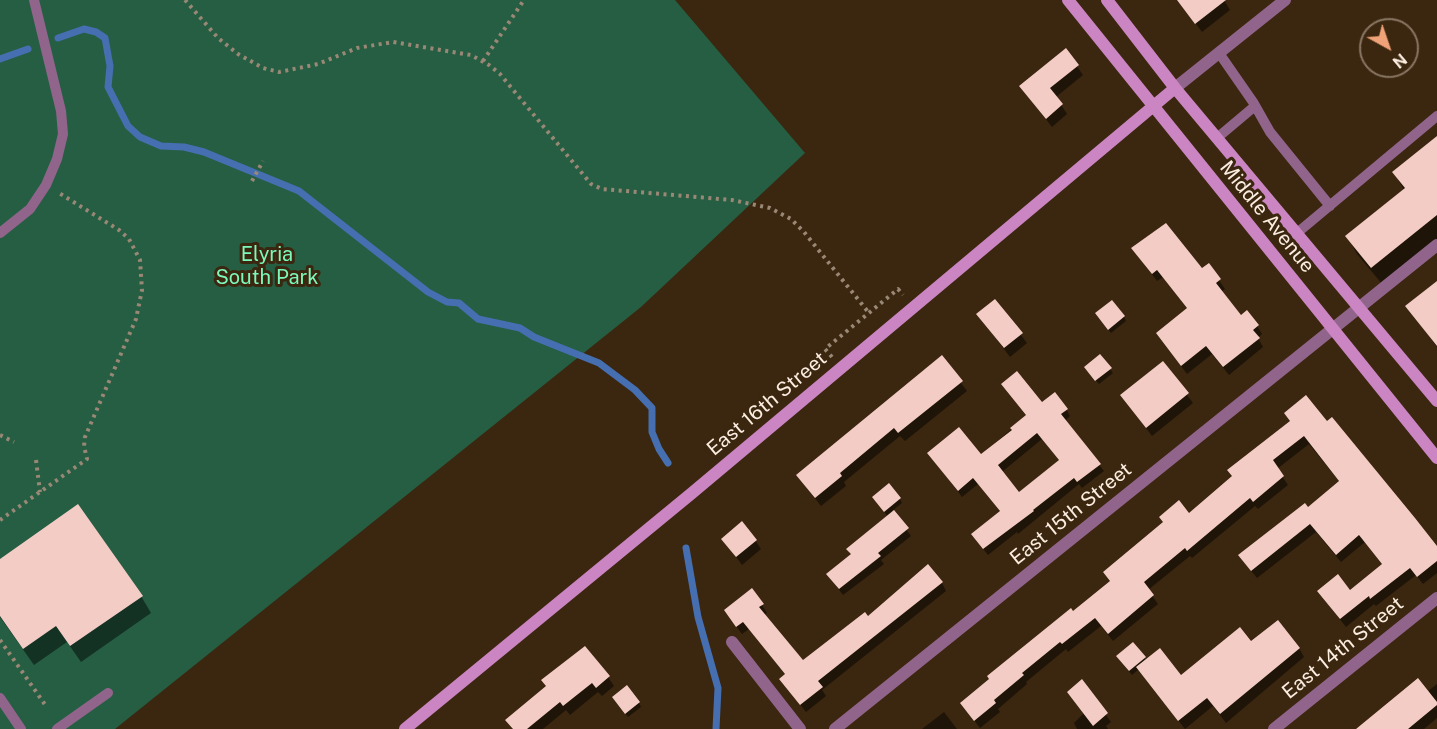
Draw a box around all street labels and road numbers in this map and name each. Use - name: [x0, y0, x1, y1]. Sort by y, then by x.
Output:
- street label: Middle Avenue: [1215, 156, 1319, 278]
- street label: East 16th Street: [702, 347, 832, 461]
- street label: East 15th Street: [1005, 458, 1137, 570]
- street label: East 14th Street: [1278, 592, 1408, 704]

